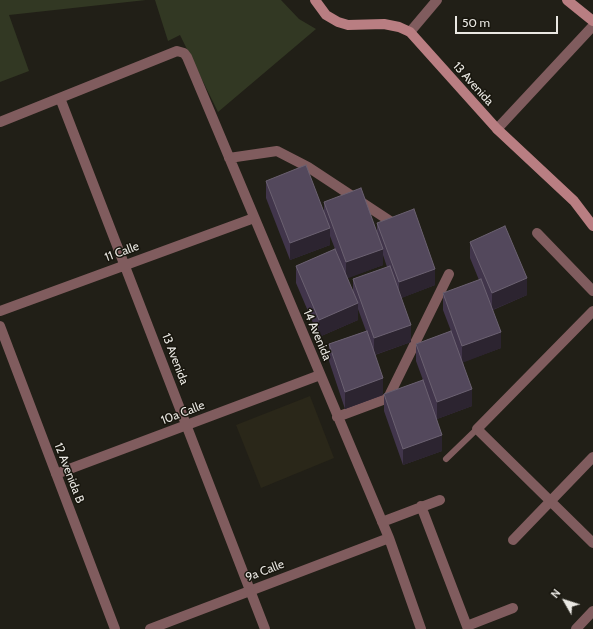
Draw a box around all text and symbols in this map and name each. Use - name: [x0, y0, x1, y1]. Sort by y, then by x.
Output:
- scale bar: [457, 8, 560, 34]
- text: 50 m: [462, 15, 490, 30]
- street label: 13 Avenida: [450, 59, 496, 109]
- street label: 11 Calle: [103, 239, 141, 265]
- street label: 14 Avenida: [300, 307, 334, 363]
- street label: 13 Avenida: [159, 331, 191, 387]
- street label: 10a Calle: [159, 398, 207, 428]
- street label: 12 Avenida B: [51, 441, 87, 505]
- street label: 9a Calle: [244, 557, 286, 585]
- north arrow: [545, 581, 585, 621]
- text: N: [548, 586, 564, 601]

